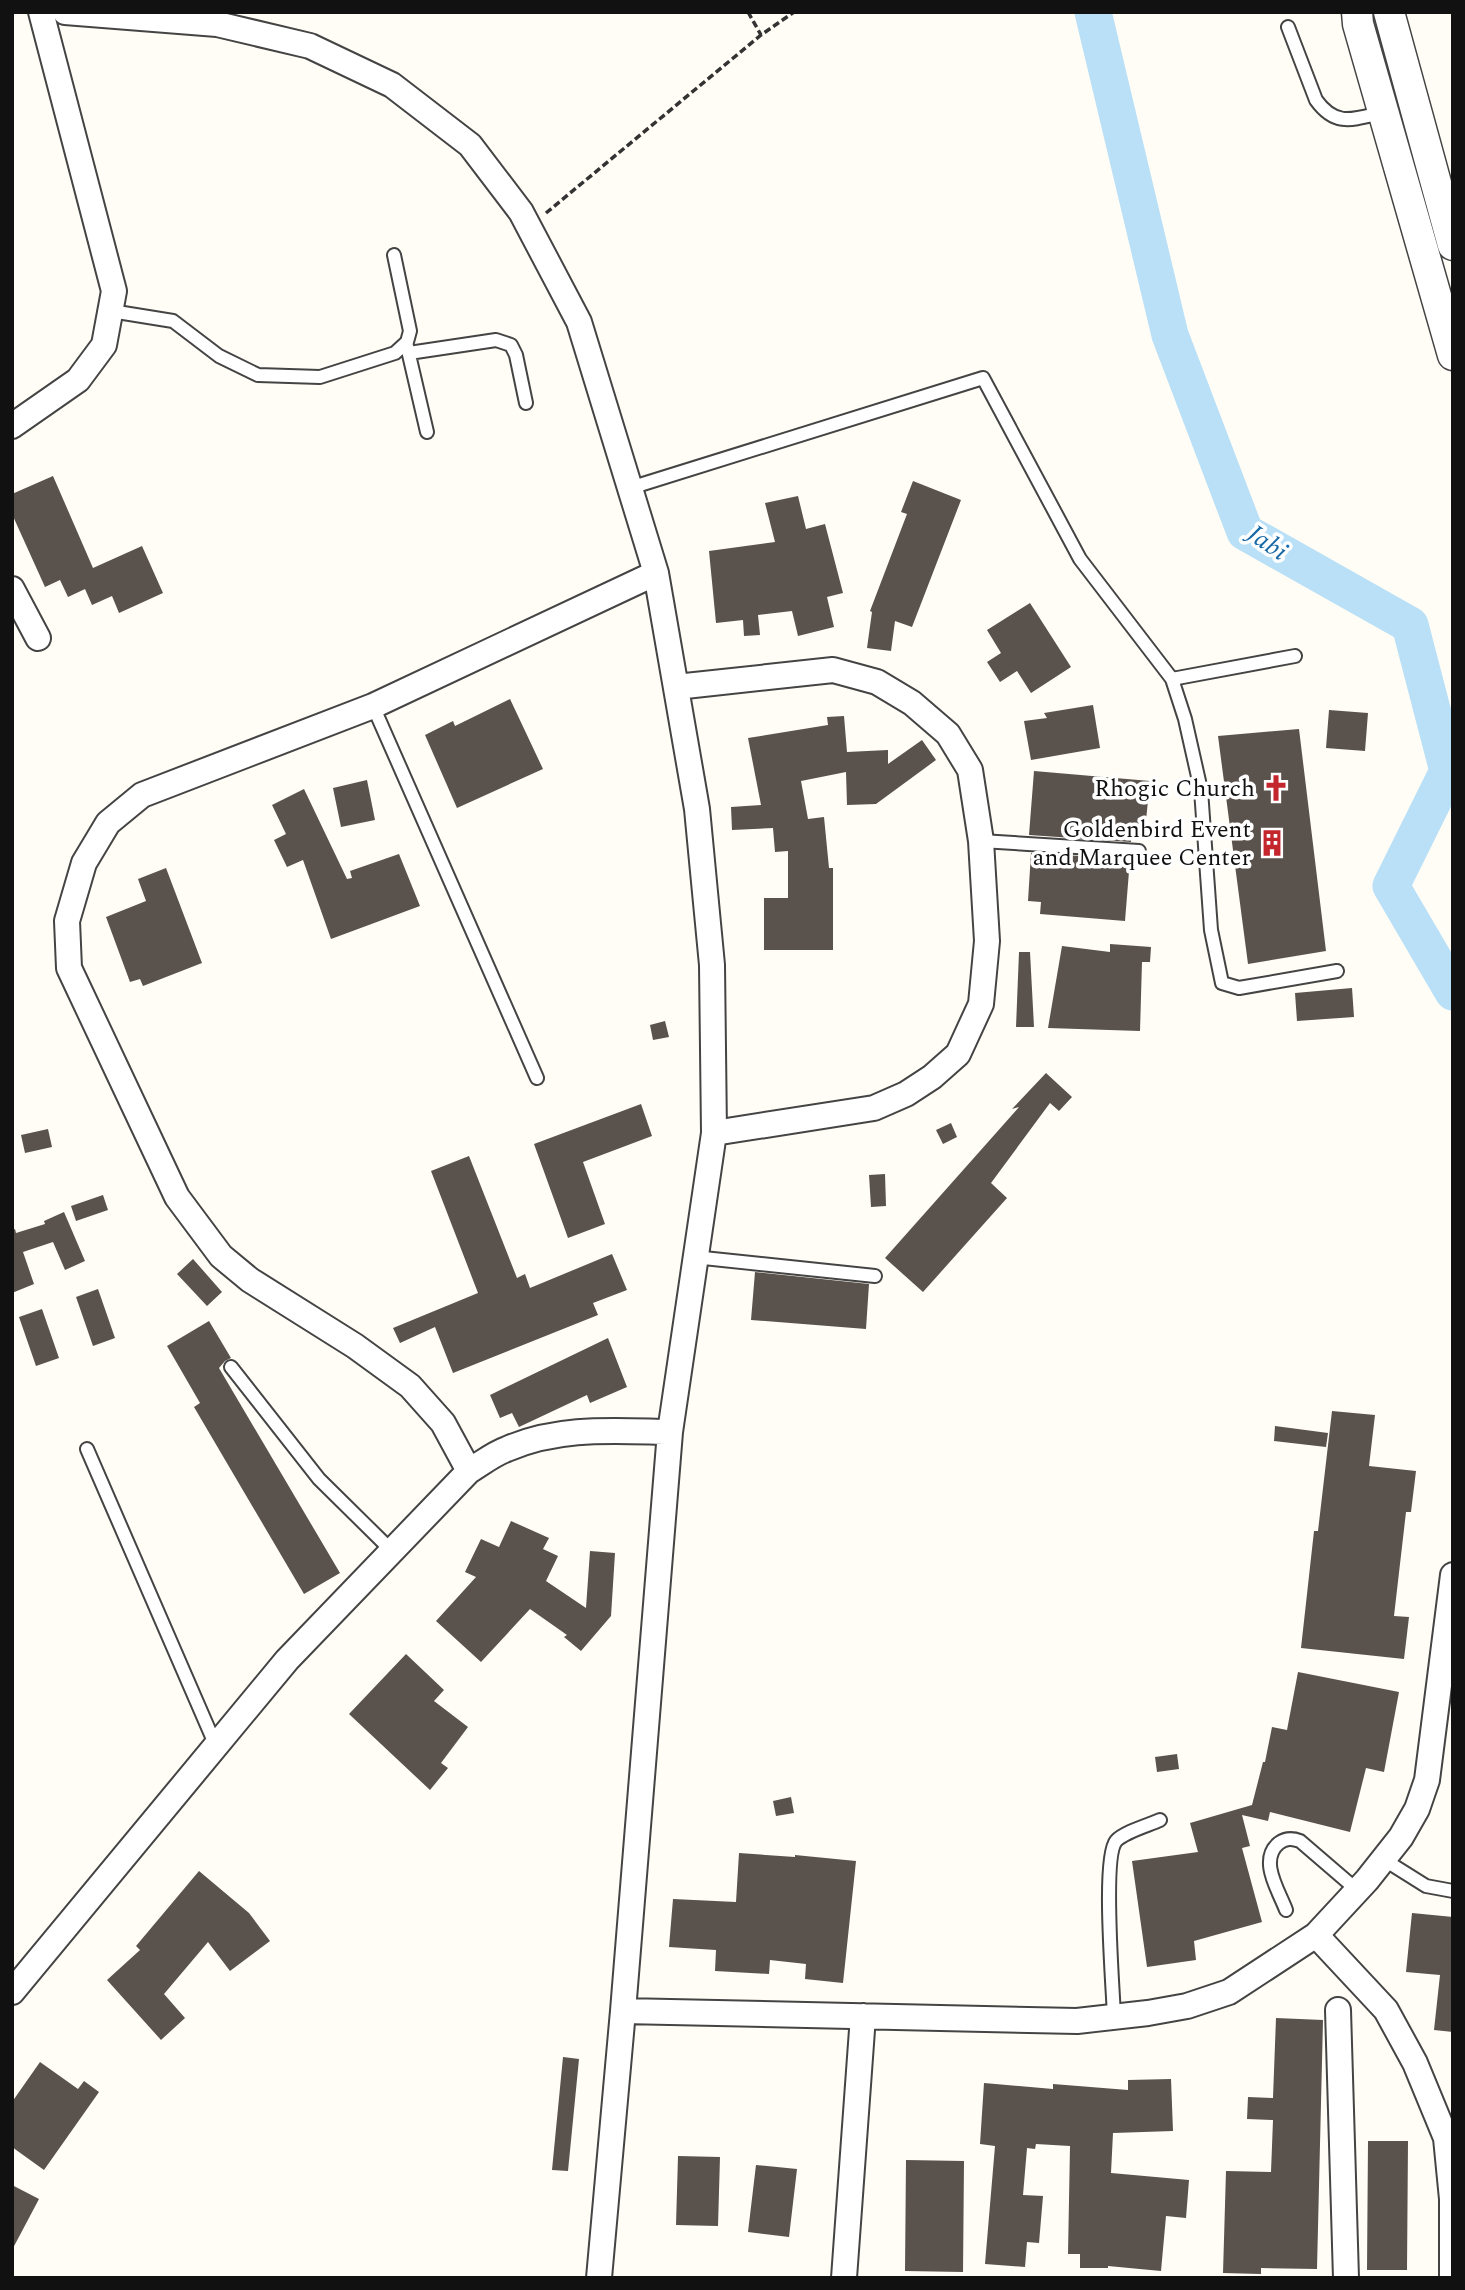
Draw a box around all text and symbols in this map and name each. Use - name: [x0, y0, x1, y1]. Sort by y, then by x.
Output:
- water label: Jabi: [1237, 513, 1296, 571]
- place label: Rhogic Church: [1094, 771, 1255, 807]
- church icon: Rhogic Church: [1261, 773, 1291, 803]
- place label: Goldenbird Event and Marquee Center: [1033, 812, 1251, 876]
- building icon: Goldenbird Event and Marquee Center: [1257, 828, 1287, 858]

